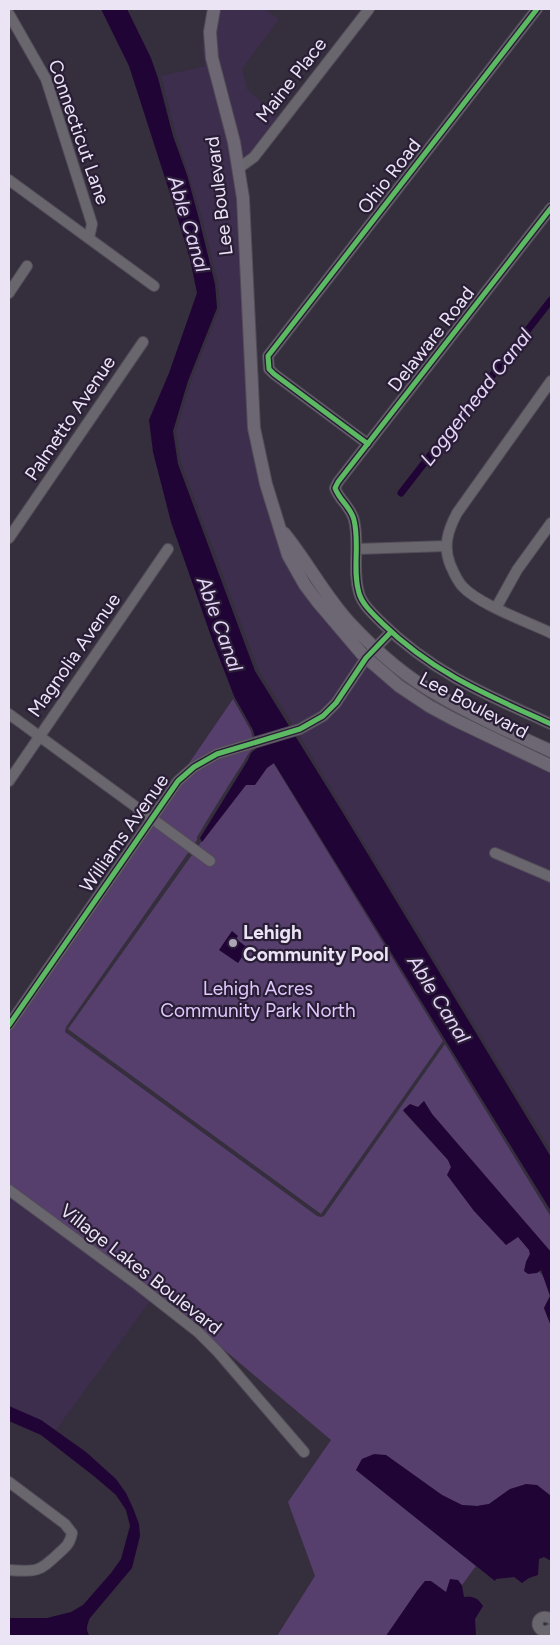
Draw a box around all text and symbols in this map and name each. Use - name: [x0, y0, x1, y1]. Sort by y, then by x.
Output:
- street label: Maine Place: [251, 33, 331, 127]
- street label: Connecticut Lane: [43, 57, 115, 207]
- street label: Ohio Road: [352, 134, 426, 218]
- street label: Lee Boulevard: [200, 135, 238, 257]
- water label: Able Canal: [163, 172, 215, 275]
- street label: Delaware Road: [383, 282, 479, 396]
- water label: Loggerhead Canal: [415, 323, 537, 470]
- street label: Palmetto Avenue: [20, 351, 120, 485]
- water label: Able Canal: [191, 572, 248, 675]
- street label: Magnolia Avenue: [23, 589, 125, 721]
- street label: Lee Boulevard: [416, 667, 532, 743]
- street label: Williams Avenue: [75, 769, 173, 897]
- place label: Lehigh Community Pool: [243, 921, 389, 966]
- marker: Lehigh Community Pool: [227, 937, 239, 949]
- water label: Able Canal: [402, 950, 476, 1048]
- park label: Lehigh Acres Community Park North: [160, 977, 356, 1022]
- street label: Village Lakes Boulevard: [56, 1199, 226, 1339]

